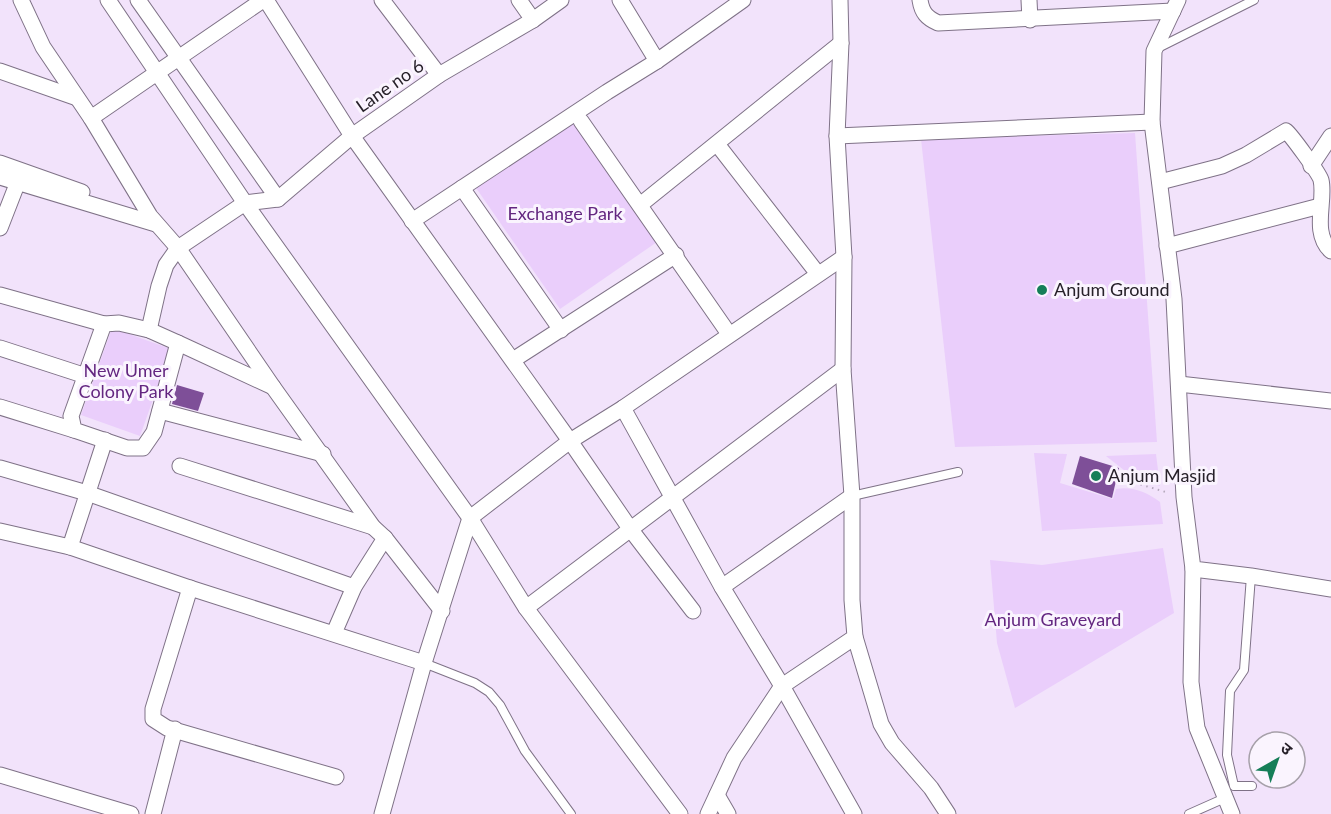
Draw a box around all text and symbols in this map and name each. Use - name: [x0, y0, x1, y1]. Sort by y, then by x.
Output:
- street label: Lane no 6: [351, 54, 428, 116]
- park label: Exchange Park: [507, 202, 623, 224]
- place label: Anjum Ground: [1054, 278, 1170, 300]
- marker: Anjum Ground: [1035, 283, 1049, 297]
- park label: New Umer Colony Park: [79, 359, 174, 402]
- place label: Anjum Masjid: [1108, 464, 1216, 486]
- marker: Anjum Masjid: [1089, 469, 1103, 483]
- park label: Anjum Graveyard: [985, 608, 1121, 630]
- north arrow: [1247, 730, 1307, 790]
- text: उ: [1277, 738, 1297, 759]

